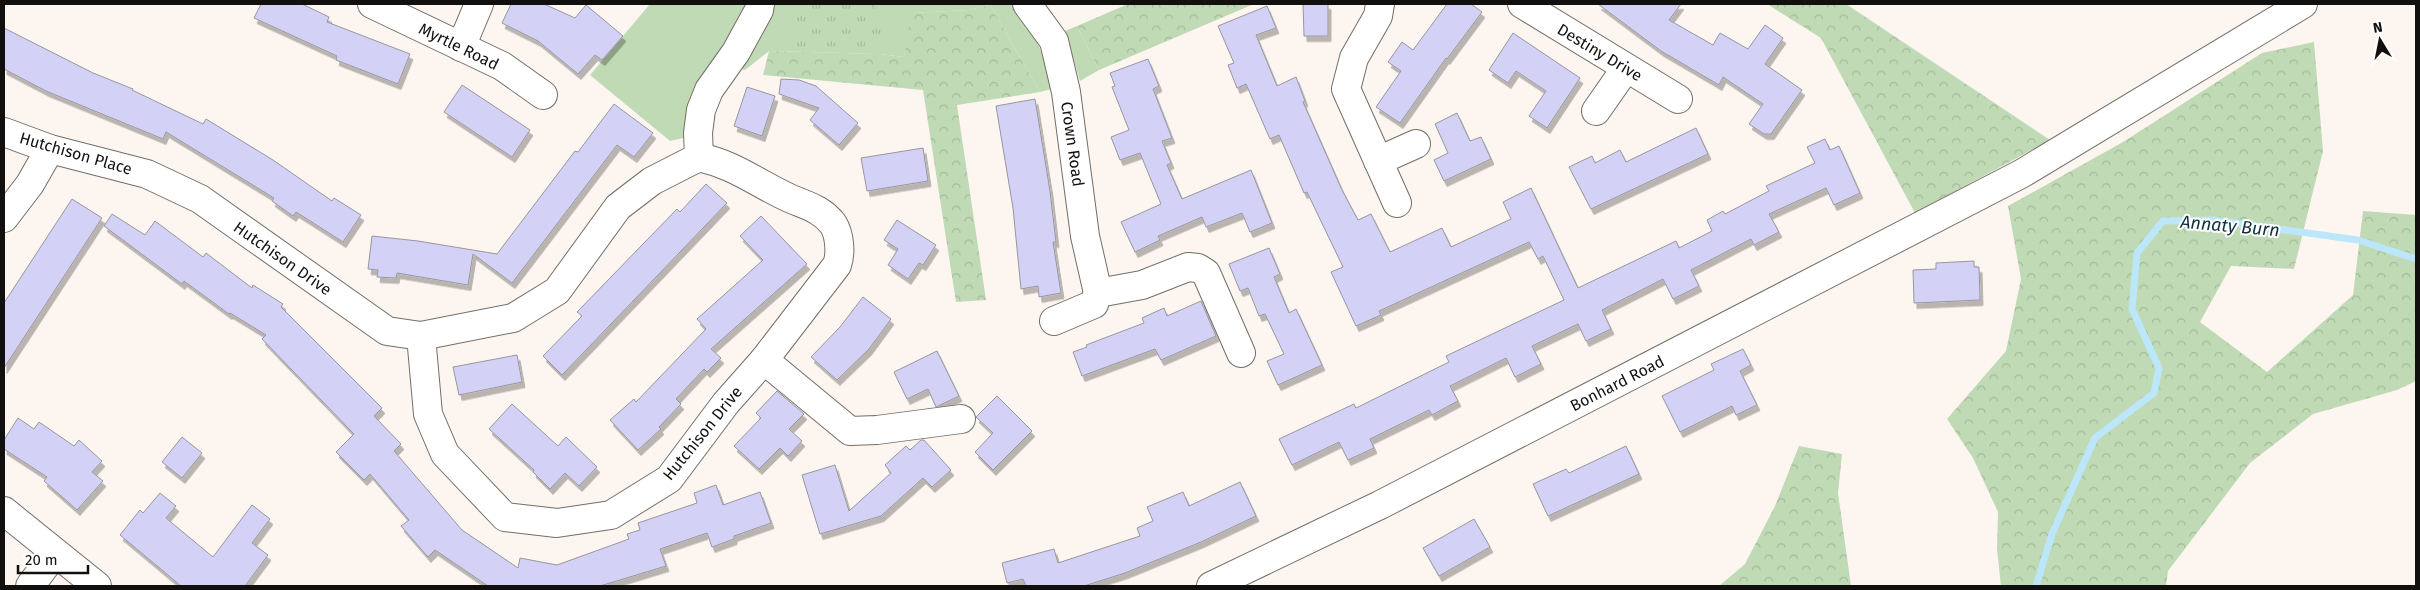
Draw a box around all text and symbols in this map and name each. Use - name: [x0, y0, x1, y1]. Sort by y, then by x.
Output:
- north arrow: [2355, 15, 2405, 65]
- street label: Myrtle Road: [416, 19, 502, 74]
- text: N: [2372, 19, 2384, 37]
- street label: Destiny Drive: [1554, 20, 1646, 85]
- street label: Crown Road: [1057, 100, 1088, 188]
- street label: Hutchison Place: [17, 128, 134, 179]
- water label: Annaty Burn: [2178, 211, 2281, 241]
- street label: Hutchison Drive: [230, 218, 335, 299]
- street label: Bonhard Road: [1567, 352, 1667, 415]
- street label: Hutchison Drive: [659, 383, 746, 484]
- scale bar: [18, 542, 88, 574]
- text: 20 m: [25, 551, 58, 569]

